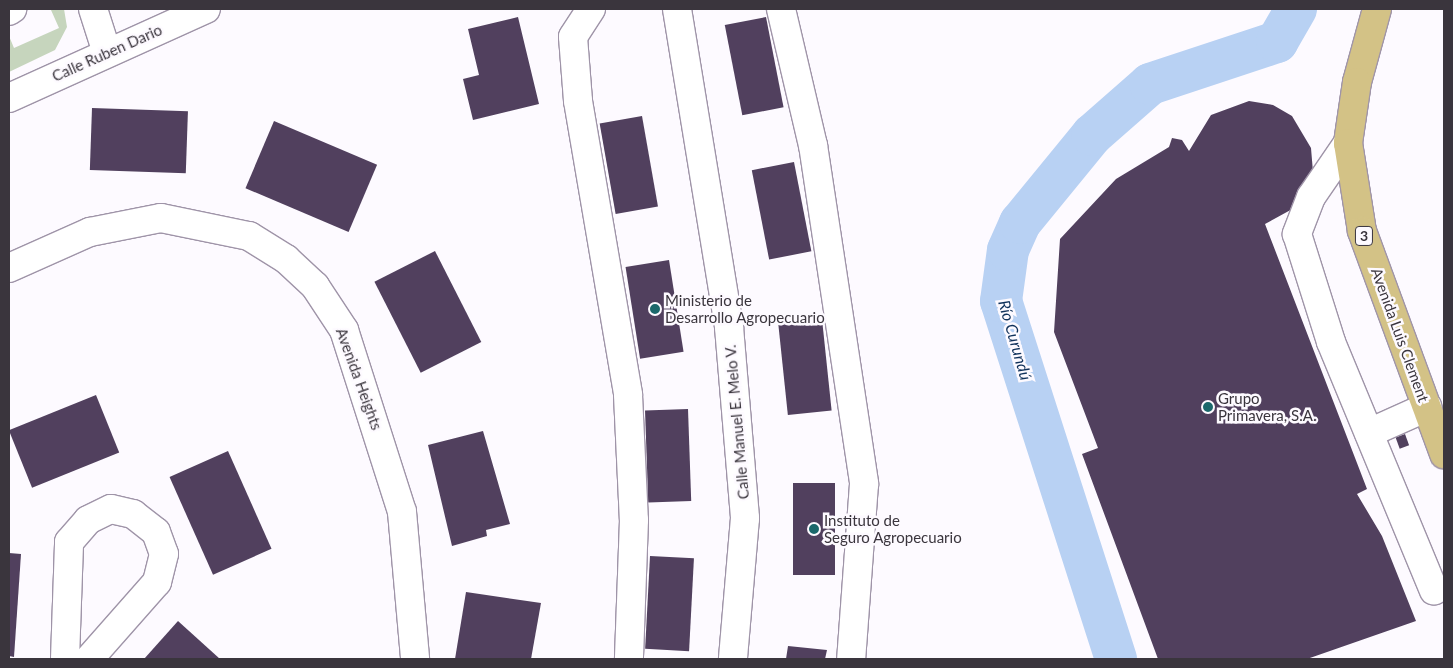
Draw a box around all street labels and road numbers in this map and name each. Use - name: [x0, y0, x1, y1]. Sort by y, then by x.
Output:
- street label: Calle Ruben Dario: [49, 21, 165, 85]
- road number: 3: [1354, 225, 1374, 248]
- street label: Avenida Luis Clement: [1367, 265, 1433, 405]
- street label: Avenida Heights: [332, 325, 386, 433]
- street label: Calle Manuel E. Melo V.: [721, 344, 753, 500]

